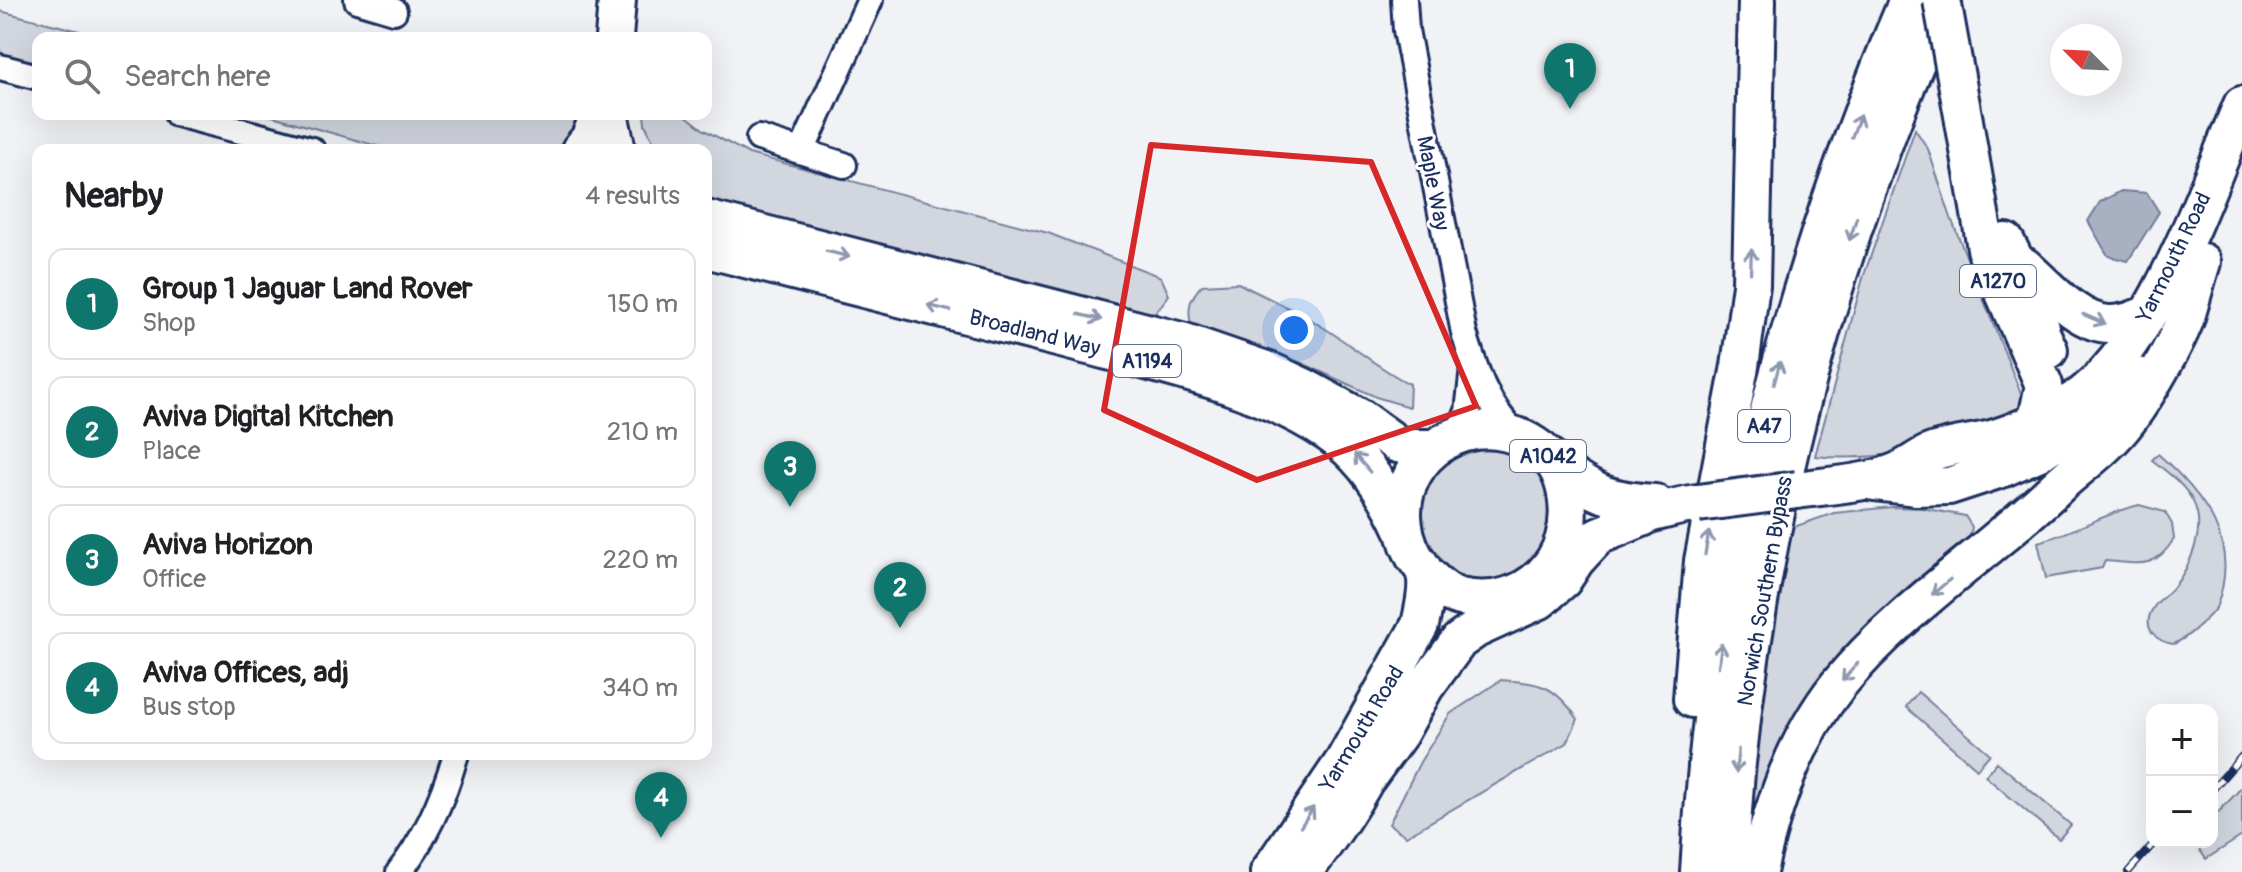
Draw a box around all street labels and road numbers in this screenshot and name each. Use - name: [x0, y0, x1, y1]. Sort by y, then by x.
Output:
- street label: Maple Way: [1410, 134, 1456, 233]
- street label: Yarmouth Road: [2130, 188, 2218, 328]
- road number: A1270: [1960, 265, 2036, 297]
- street label: Broadland Way: [966, 303, 1103, 363]
- road number: A1194: [1113, 345, 1181, 377]
- road number: A47: [1738, 410, 1790, 442]
- road number: A1042: [1510, 440, 1586, 472]
- street label: Norwich Southern Bypass: [1731, 474, 1799, 708]
- street label: Yarmouth Road: [1313, 660, 1410, 797]

